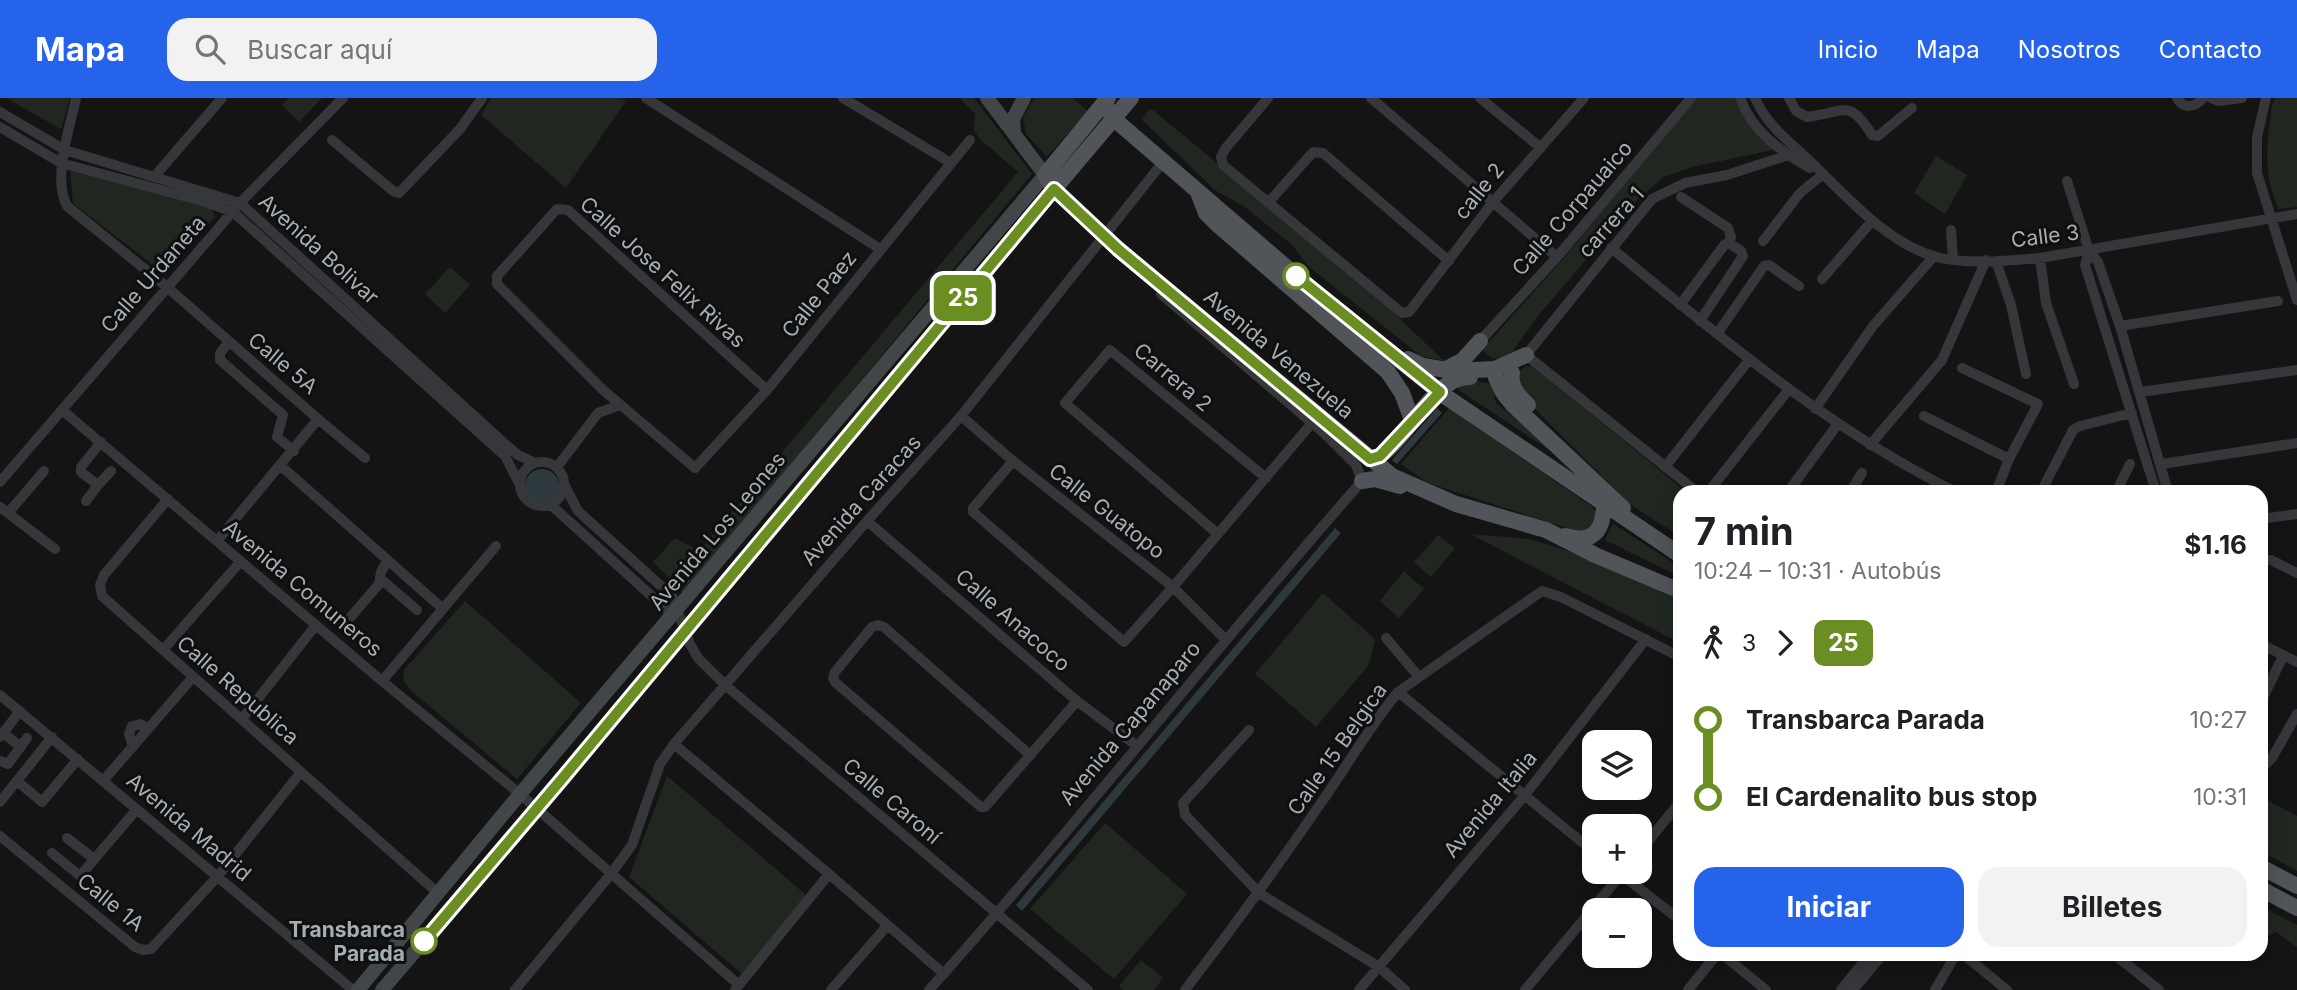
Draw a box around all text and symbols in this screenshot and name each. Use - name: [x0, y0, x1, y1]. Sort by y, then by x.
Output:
- search box: [167, 18, 657, 81]
- text: Mapa: [35, 29, 125, 69]
- icon: search: [191, 30, 229, 68]
- text: Buscar aquí: [247, 34, 392, 65]
- text: Inicio: [1818, 35, 1878, 64]
- text: Mapa: [1916, 35, 1980, 64]
- text: Nosotros: [2018, 35, 2121, 64]
- text: Contacto: [2159, 35, 2262, 64]
- street label: Calle Corpauaico: [1507, 136, 1637, 280]
- street label: calle 2: [1449, 158, 1509, 224]
- street label: carrera 1: [1573, 182, 1649, 262]
- street label: Avenida Bolivar: [254, 189, 384, 309]
- street label: Calle Jose Felix Rivas: [575, 191, 751, 353]
- street label: Calle Urdaneta: [95, 210, 211, 338]
- street label: Calle 3: [2010, 219, 2080, 253]
- street label: Calle Paez: [776, 246, 862, 342]
- unlabelled marker: [1283, 263, 1309, 289]
- line badge: 25: [932, 275, 995, 321]
- text: 25: [948, 283, 978, 312]
- street label: Avenida Venezuela: [1199, 284, 1359, 424]
- street label: Calle 5A: [243, 327, 323, 399]
- street label: Carrera 2: [1129, 337, 1217, 417]
- street label: Avenida Caracas: [796, 430, 926, 570]
- street label: Avenida Los Leones: [644, 447, 790, 615]
- street label: Calle Guatopo: [1044, 458, 1170, 564]
- text: 7 min: [1694, 508, 1794, 554]
- street label: Avenida Comuneros: [219, 514, 387, 662]
- text: $1.16: [2184, 529, 2247, 560]
- text: 10:24 – 10:31 · Autobús: [1694, 557, 1941, 585]
- street label: Calle Anacoco: [951, 564, 1075, 676]
- icon: walk: [1694, 624, 1732, 662]
- icon: forward: [1766, 624, 1804, 662]
- text: 25: [1828, 628, 1859, 657]
- text: 3: [1742, 629, 1756, 657]
- street label: Calle Republica: [172, 630, 304, 750]
- street label: Avenida Capanaparo: [1054, 636, 1206, 810]
- street label: Calle 15 Belgica: [1282, 678, 1392, 820]
- text: Transbarca Parada: [1746, 704, 1985, 735]
- text: 10:27: [2189, 706, 2247, 734]
- map controls: [1582, 730, 1652, 968]
- button: layers: [1582, 730, 1652, 800]
- street label: Avenida Italia: [1438, 746, 1542, 862]
- street label: Calle Caroní: [838, 753, 947, 850]
- street label: Avenida Madrid: [122, 768, 256, 886]
- text: El Cardenalito bus stop: [1746, 781, 2037, 812]
- text: 10:31: [2193, 783, 2247, 811]
- button: +: [1582, 814, 1652, 884]
- button: Iniciar: [1694, 867, 1964, 947]
- button: Billetes: [1978, 867, 2247, 947]
- street label: Calle 1A: [73, 868, 149, 936]
- button: −: [1582, 898, 1652, 968]
- place label: Transbarca Parada: [288, 917, 405, 966]
- marker: Transbarca Parada: [411, 928, 437, 954]

